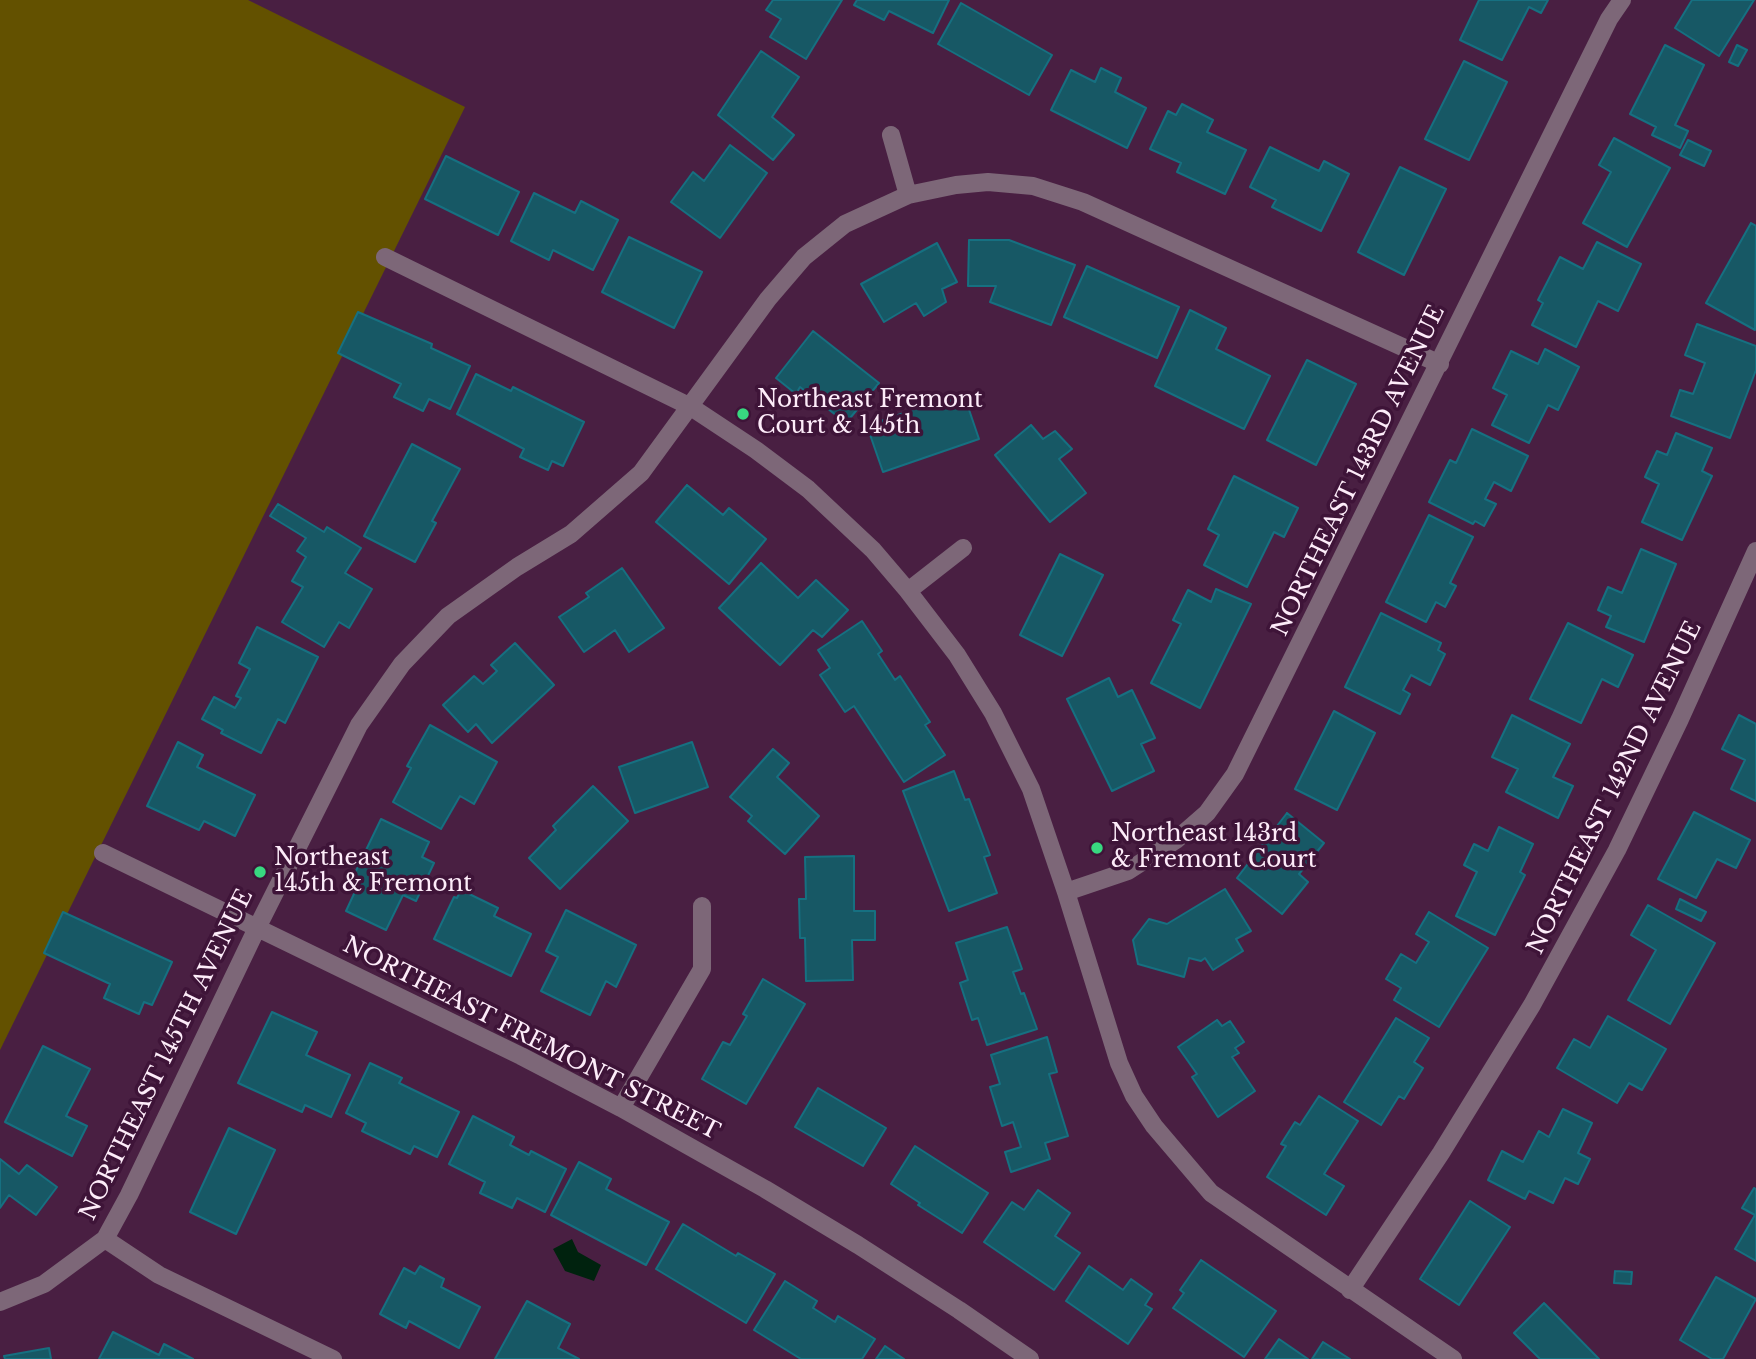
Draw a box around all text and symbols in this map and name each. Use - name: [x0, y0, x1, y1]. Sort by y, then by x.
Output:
- street label: NORTHEAST 143RD AVENUE: [1267, 301, 1451, 641]
- place label: Northeast Fremont Court & 145th: [757, 387, 983, 441]
- marker: Northeast Fremont Court & 145th: [735, 406, 751, 422]
- street label: NORTHEAST 142ND AVENUE: [1522, 617, 1708, 959]
- place label: Northeast 143rd & Fremont Court: [1111, 821, 1316, 875]
- marker: Northeast 143rd & Fremont Court: [1089, 840, 1105, 856]
- place label: Northeast 145th & Fremont: [274, 845, 472, 899]
- marker: Northeast 145th & Fremont: [252, 864, 268, 880]
- street label: NORTHEAST 145TH AVENUE: [75, 885, 259, 1225]
- street label: NORTHEAST FREMONT STREET: [338, 932, 724, 1146]

